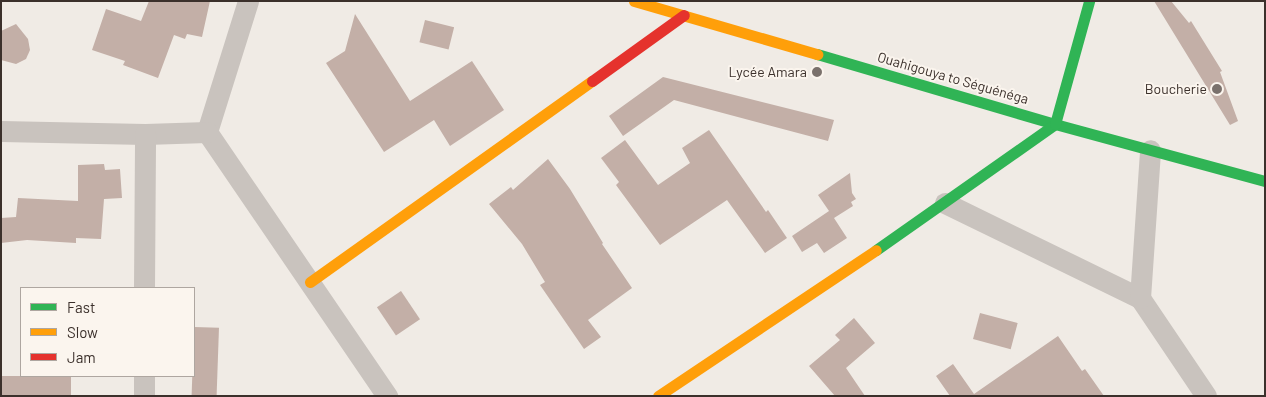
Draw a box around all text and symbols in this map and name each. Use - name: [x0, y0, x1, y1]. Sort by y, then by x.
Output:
- street label: Ouahigouya to Séguénéga: [876, 48, 1030, 108]
- place label: Lycée Amara: [729, 64, 807, 80]
- marker: Lycée Amara: [811, 66, 823, 78]
- place label: Boucherie: [1145, 81, 1207, 97]
- marker: Boucherie: [1211, 83, 1223, 95]
- legend: [20, 287, 195, 377]
- text: Fast: [67, 298, 95, 316]
- text: Slow: [67, 323, 98, 341]
- text: Jam: [67, 348, 96, 366]

